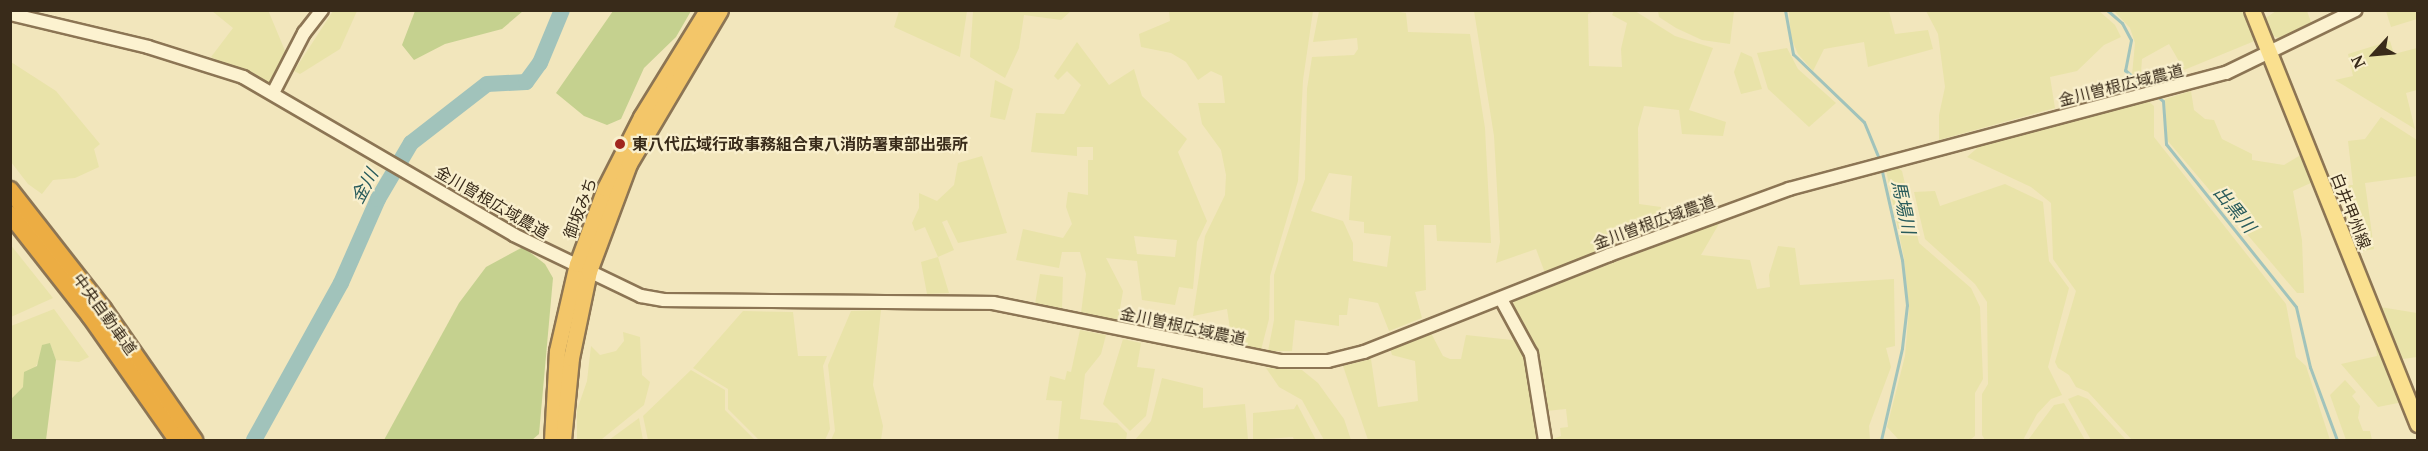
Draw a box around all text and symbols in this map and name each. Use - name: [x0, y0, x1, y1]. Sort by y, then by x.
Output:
- north arrow: [2344, 24, 2404, 84]
- text: N: [2345, 52, 2370, 72]
- street label: 金川曽根広域農道: [2057, 60, 2185, 110]
- place label: 東八代広域行政事務組合東八消防署東部出張所: [632, 134, 968, 154]
- marker: 東八代広域行政事務組合東八消防署東部出張所: [613, 137, 627, 151]
- street label: 金川曽根広域農道: [432, 162, 552, 242]
- water label: 金川: [346, 165, 382, 207]
- street label: 白井甲州線: [2327, 170, 2375, 252]
- street label: 御坂みち: [560, 175, 600, 241]
- water label: 馬場川: [1888, 178, 1920, 236]
- water label: 出黒川: [2210, 181, 2260, 237]
- street label: 金川曽根広域農道: [1591, 191, 1717, 253]
- street label: 中央自動車道: [69, 270, 141, 358]
- street label: 金川曽根広域農道: [1118, 303, 1248, 349]

